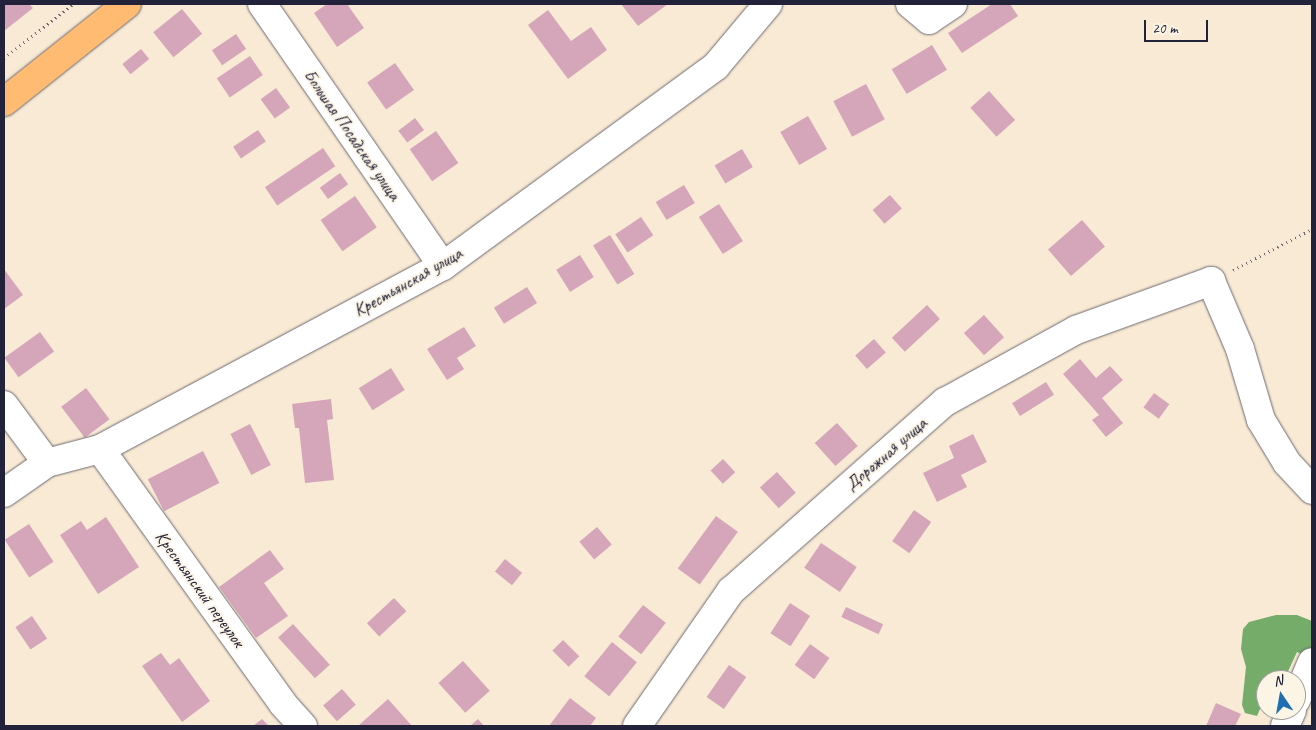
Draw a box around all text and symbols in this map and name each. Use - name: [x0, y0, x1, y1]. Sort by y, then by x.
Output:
- scale bar: [1146, 10, 1210, 42]
- text: 20 m: [1152, 19, 1178, 38]
- street label: Большая Посадская улица: [298, 65, 406, 205]
- street label: Крестьянская улица: [349, 242, 467, 322]
- street label: Дорожная улица: [840, 412, 932, 496]
- street label: Крестьянский переулок: [151, 527, 249, 651]
- north arrow: [1256, 670, 1306, 720]
- text: N: [1272, 672, 1284, 690]

